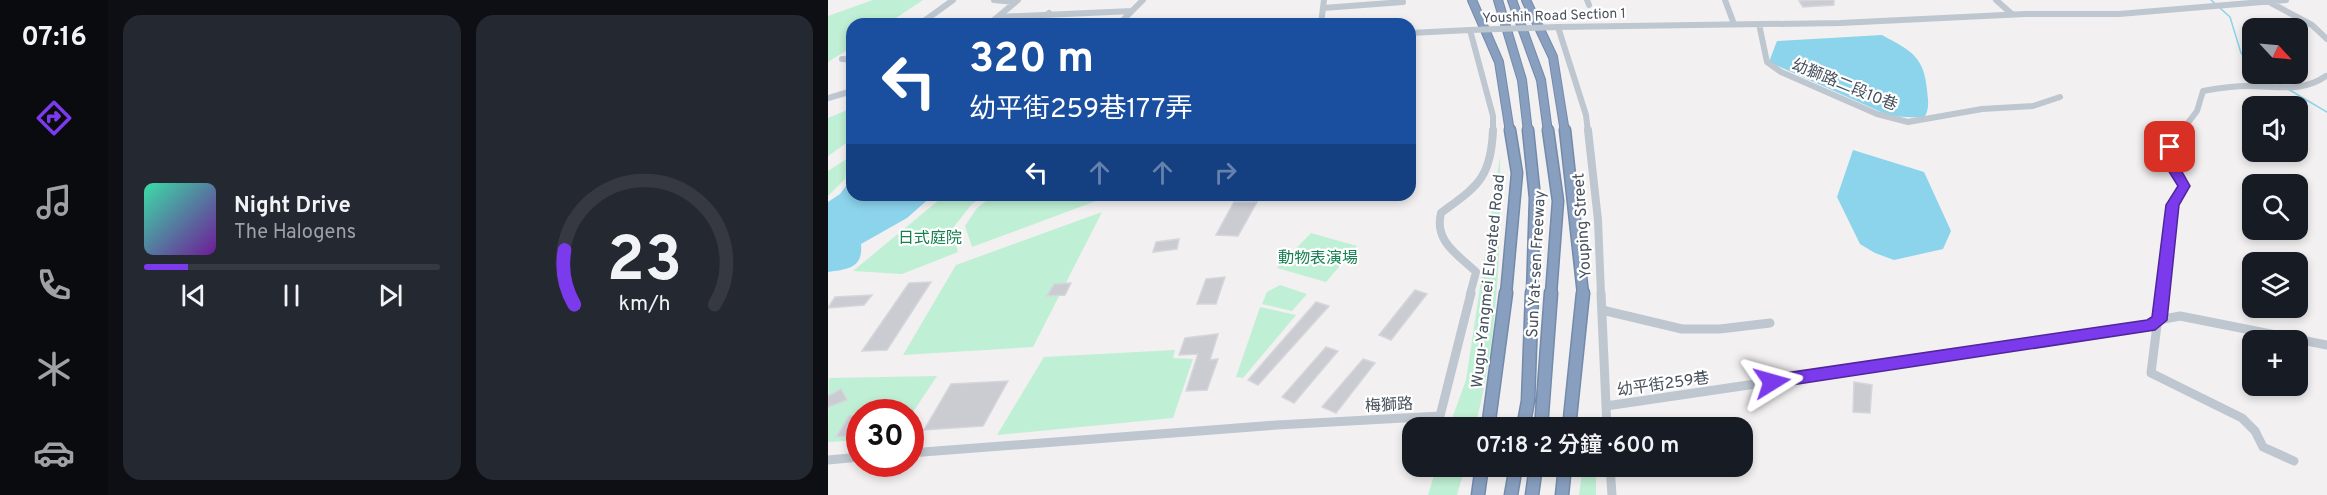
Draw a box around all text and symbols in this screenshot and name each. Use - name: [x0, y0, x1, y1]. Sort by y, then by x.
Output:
- street label: Youshih Road Section 1: [1482, 5, 1626, 28]
- north arrow: [2242, 18, 2308, 84]
- map controls: [2242, 18, 2308, 396]
- text: 07:16: [21, 21, 87, 55]
- text: 320 m: [969, 34, 1094, 87]
- icon: left: [870, 42, 948, 120]
- street label: 幼獅路二段10巷: [1788, 56, 1900, 116]
- text: 幼平街259巷177弄: [969, 93, 1192, 127]
- button: sound: [2242, 96, 2308, 162]
- icon: directions: [33, 97, 75, 139]
- pin: [2144, 121, 2195, 172]
- icon: arrive: [2153, 130, 2186, 163]
- icon: left: [1020, 156, 1053, 189]
- icon: ahead: [1083, 156, 1116, 189]
- icon: ahead: [1146, 156, 1179, 189]
- icon: right: [1209, 156, 1242, 189]
- street label: Youping Street: [1569, 172, 1597, 279]
- street label: Wugu-Yangmei Elevated Road: [1468, 173, 1510, 389]
- button: search: [2242, 174, 2308, 240]
- icon: music: [33, 181, 75, 223]
- street label: Sun Yat-sen Freeway: [1523, 190, 1551, 338]
- text: Night Drive: [234, 193, 351, 220]
- text: The Halogens: [234, 220, 356, 246]
- text: 23: [606, 224, 682, 303]
- park label: 日式庭院: [898, 229, 962, 249]
- park label: 動物表演場: [1278, 249, 1358, 269]
- button: layers: [2242, 252, 2308, 318]
- icon: phone: [33, 264, 75, 306]
- icon: previous: [177, 279, 210, 312]
- icon: pause: [275, 279, 308, 312]
- icon: next: [374, 279, 407, 312]
- text: km/h: [618, 291, 670, 318]
- button: +: [2242, 330, 2308, 396]
- icon: climate: [33, 348, 75, 390]
- position arrow: [1740, 350, 1804, 414]
- street label: 幼平街259巷: [1616, 369, 1711, 401]
- street label: 梅獅路: [1365, 395, 1414, 417]
- speed limit sign: 30: [846, 399, 924, 477]
- icon: car: [33, 432, 75, 474]
- text: 07:18 · 2 分鐘 · 600 m: [1476, 433, 1679, 460]

